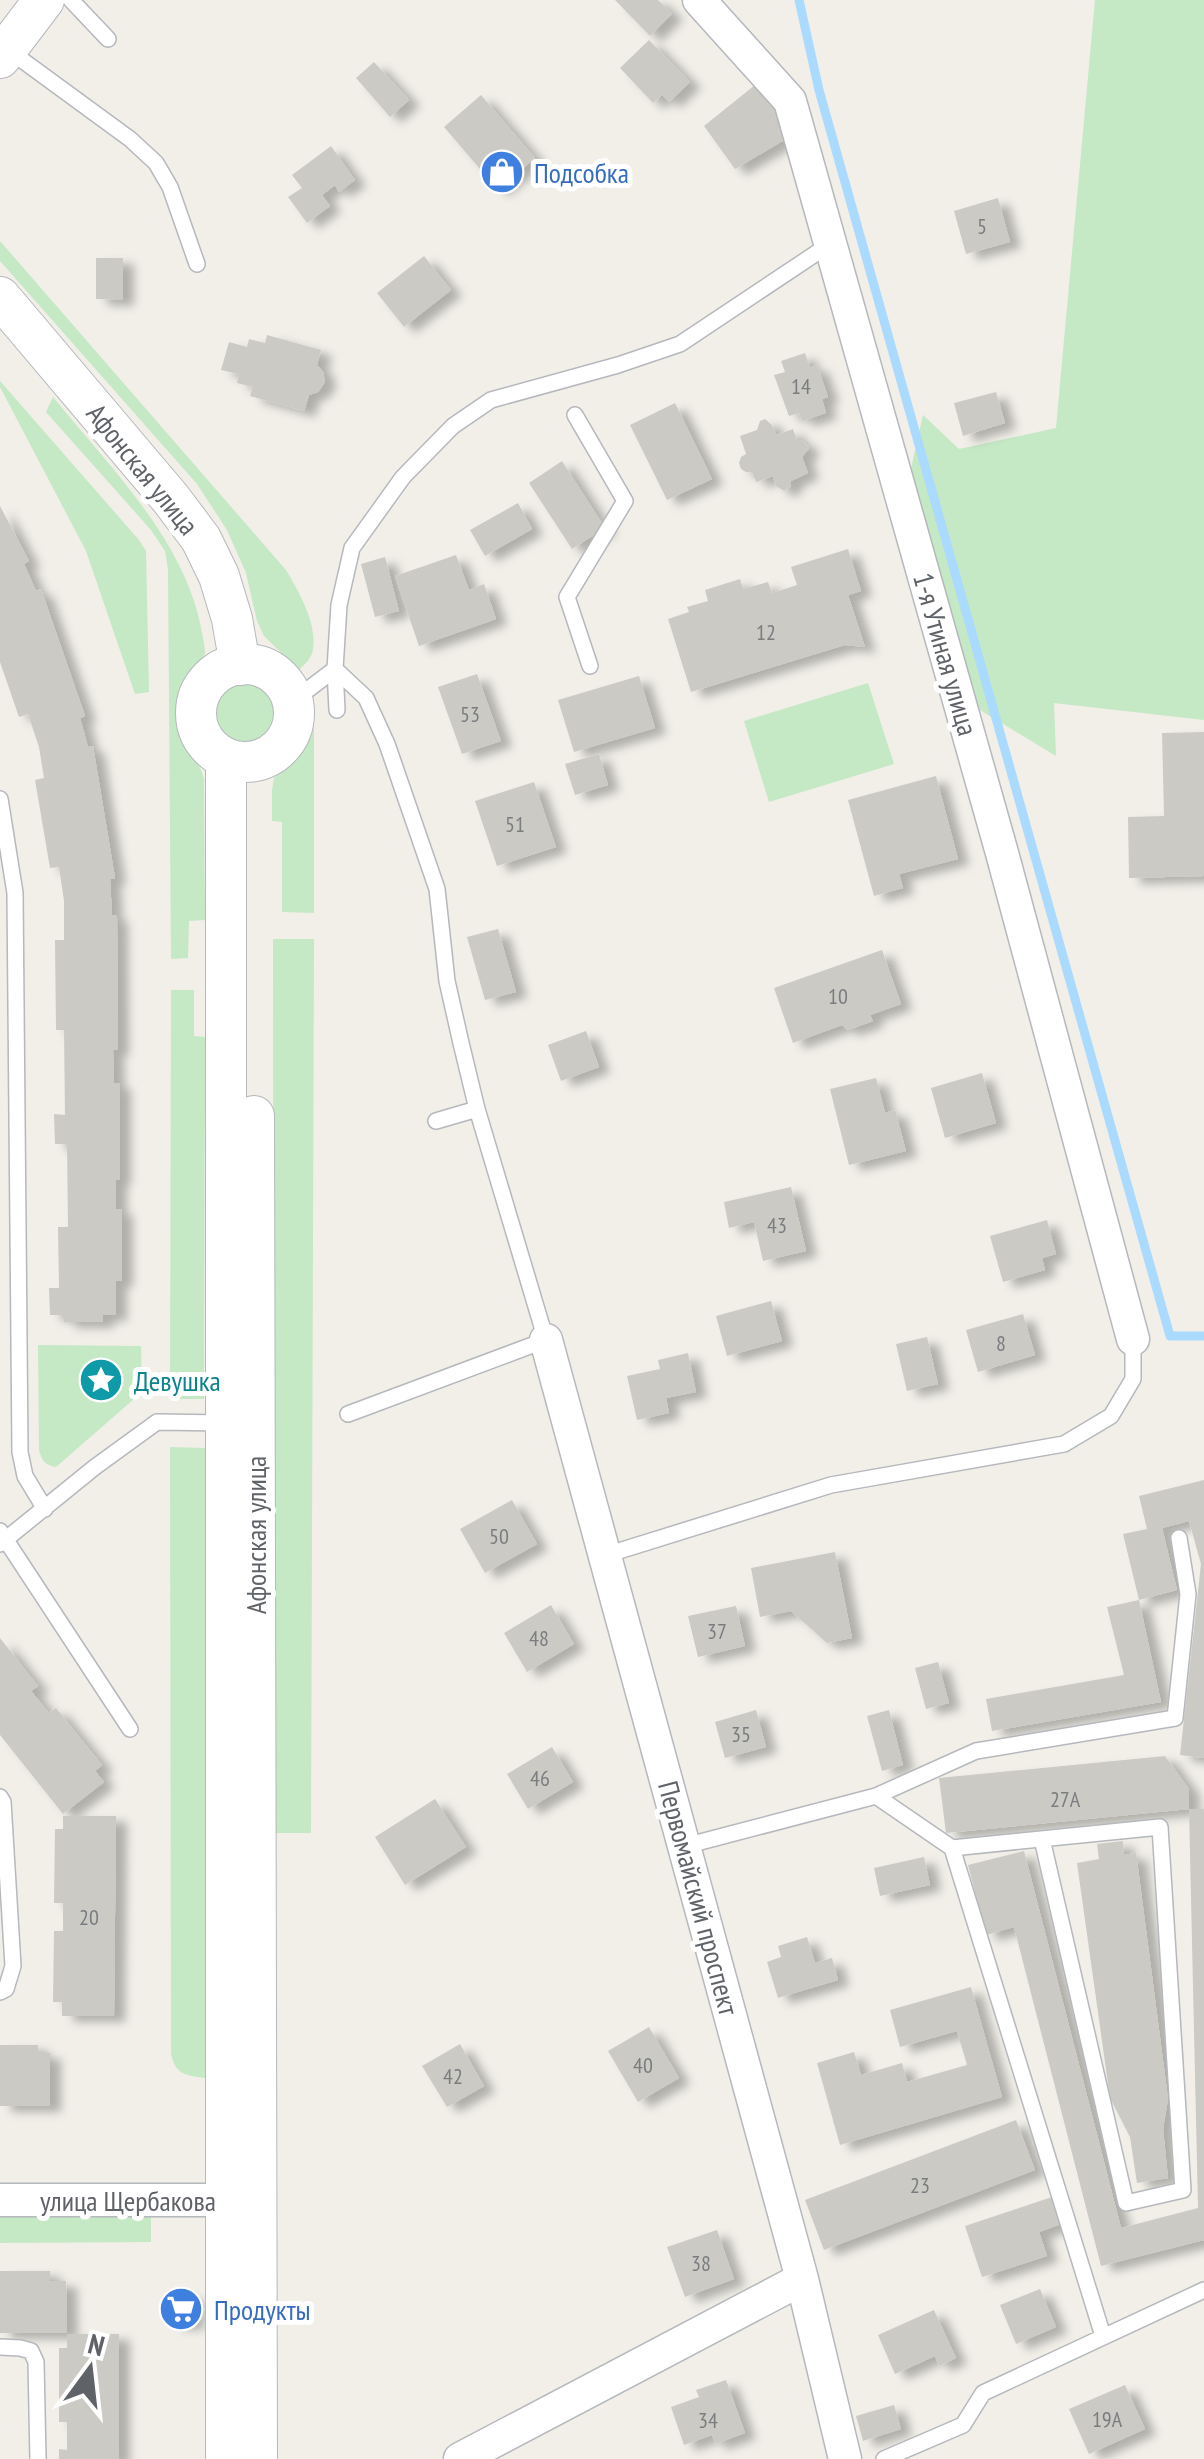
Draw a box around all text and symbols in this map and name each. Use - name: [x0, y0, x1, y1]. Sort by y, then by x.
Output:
- shop icon: Подсобка: [479, 149, 525, 195]
- place label: Подсобка: [534, 154, 629, 191]
- house number: 5: [977, 212, 987, 240]
- house number: 14: [791, 372, 811, 400]
- street label: Афонская улица: [79, 396, 207, 542]
- street label: 1-я Утиная улица: [905, 568, 987, 740]
- house number: 12: [756, 618, 776, 646]
- house number: 53: [460, 700, 480, 728]
- house number: 51: [505, 810, 525, 838]
- house number: 10: [828, 982, 848, 1010]
- house number: 43: [767, 1211, 787, 1239]
- house number: 8: [996, 1329, 1006, 1357]
- place icon: Девушка: [78, 1357, 124, 1403]
- place label: Девушка: [134, 1362, 221, 1399]
- street label: Афонская улица: [237, 1456, 274, 1614]
- house number: 50: [489, 1522, 509, 1550]
- house number: 37: [707, 1617, 727, 1645]
- house number: 48: [529, 1624, 549, 1652]
- house number: 35: [731, 1720, 751, 1748]
- house number: 46: [530, 1764, 550, 1792]
- street label: Первомайский проспект: [650, 1777, 748, 2019]
- house number: 27А: [1050, 1785, 1081, 1813]
- house number: 20: [79, 1903, 99, 1931]
- house number: 40: [633, 2051, 653, 2079]
- house number: 42: [443, 2062, 463, 2090]
- house number: 23: [910, 2171, 930, 2199]
- street label: улица Щербакова: [40, 2182, 216, 2219]
- house number: 38: [691, 2249, 711, 2277]
- supermarket icon: Продукты: [158, 2286, 204, 2332]
- place label: Продукты: [214, 2291, 311, 2328]
- north arrow: [40, 2319, 140, 2419]
- text: N: [85, 2325, 109, 2364]
- house number: 19А: [1092, 2405, 1123, 2433]
- house number: 34: [698, 2406, 718, 2434]

